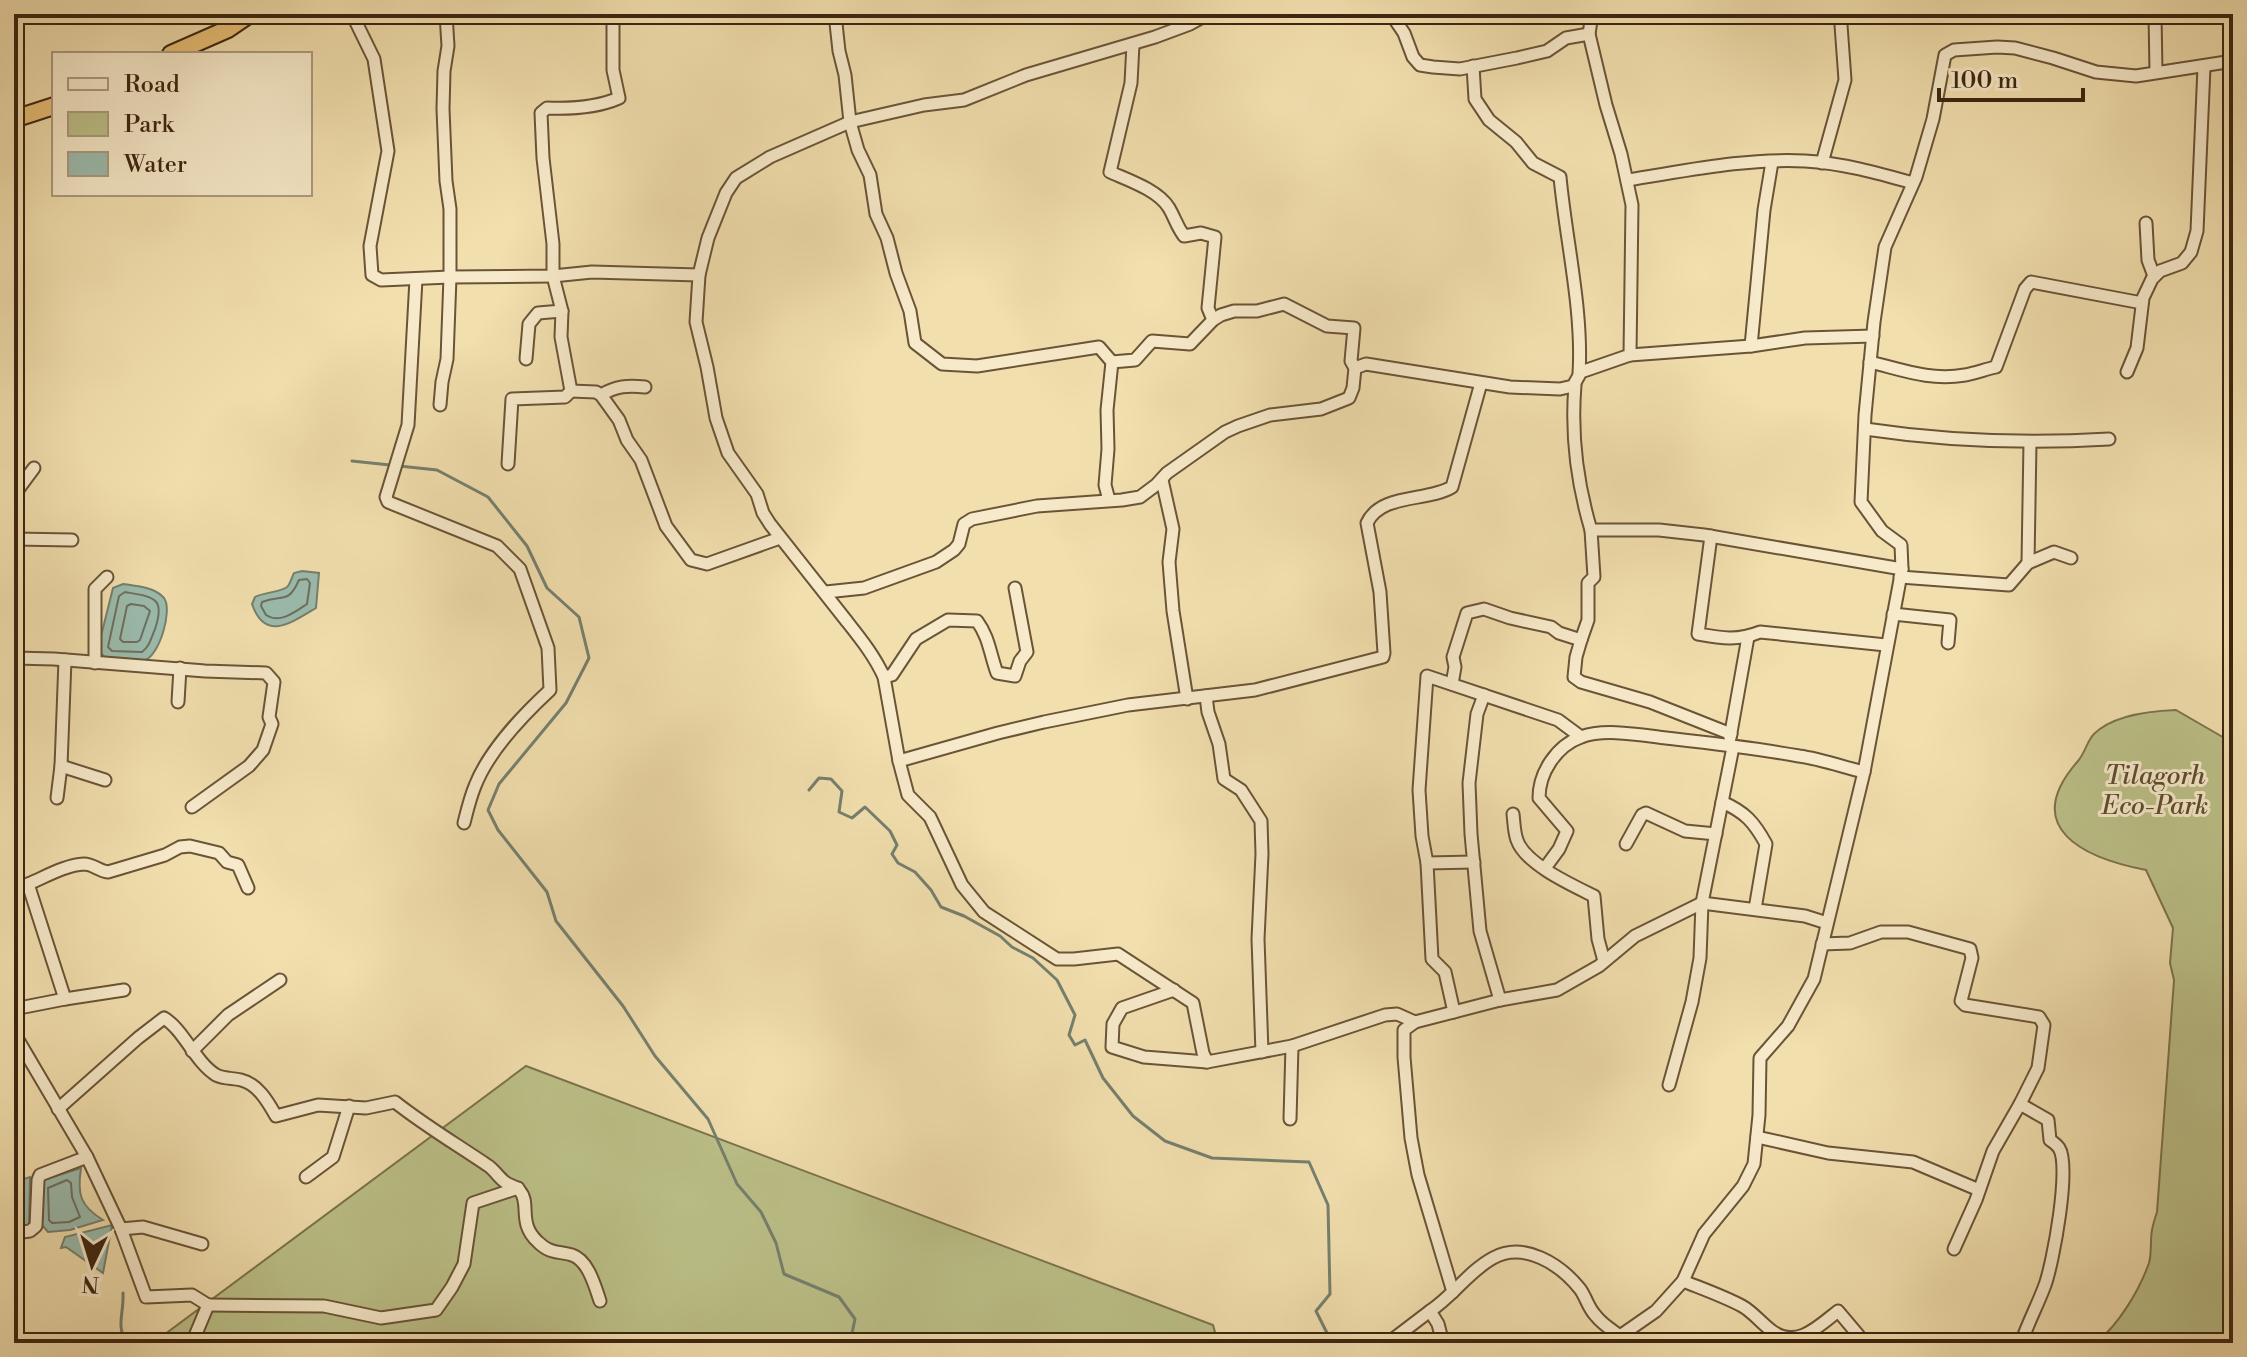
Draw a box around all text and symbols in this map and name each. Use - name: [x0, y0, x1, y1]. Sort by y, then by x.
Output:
- legend: [52, 52, 312, 196]
- scale bar: [1939, 52, 2083, 102]
- text: 100 m: [1951, 66, 2018, 96]
- text: Road: [124, 70, 180, 100]
- text: Park: [124, 110, 175, 140]
- text: Water: [123, 150, 187, 180]
- park label: Tilagorh Eco-Park: [2101, 760, 2208, 822]
- north arrow: [52, 1225, 132, 1305]
- text: N: [80, 1269, 100, 1298]

